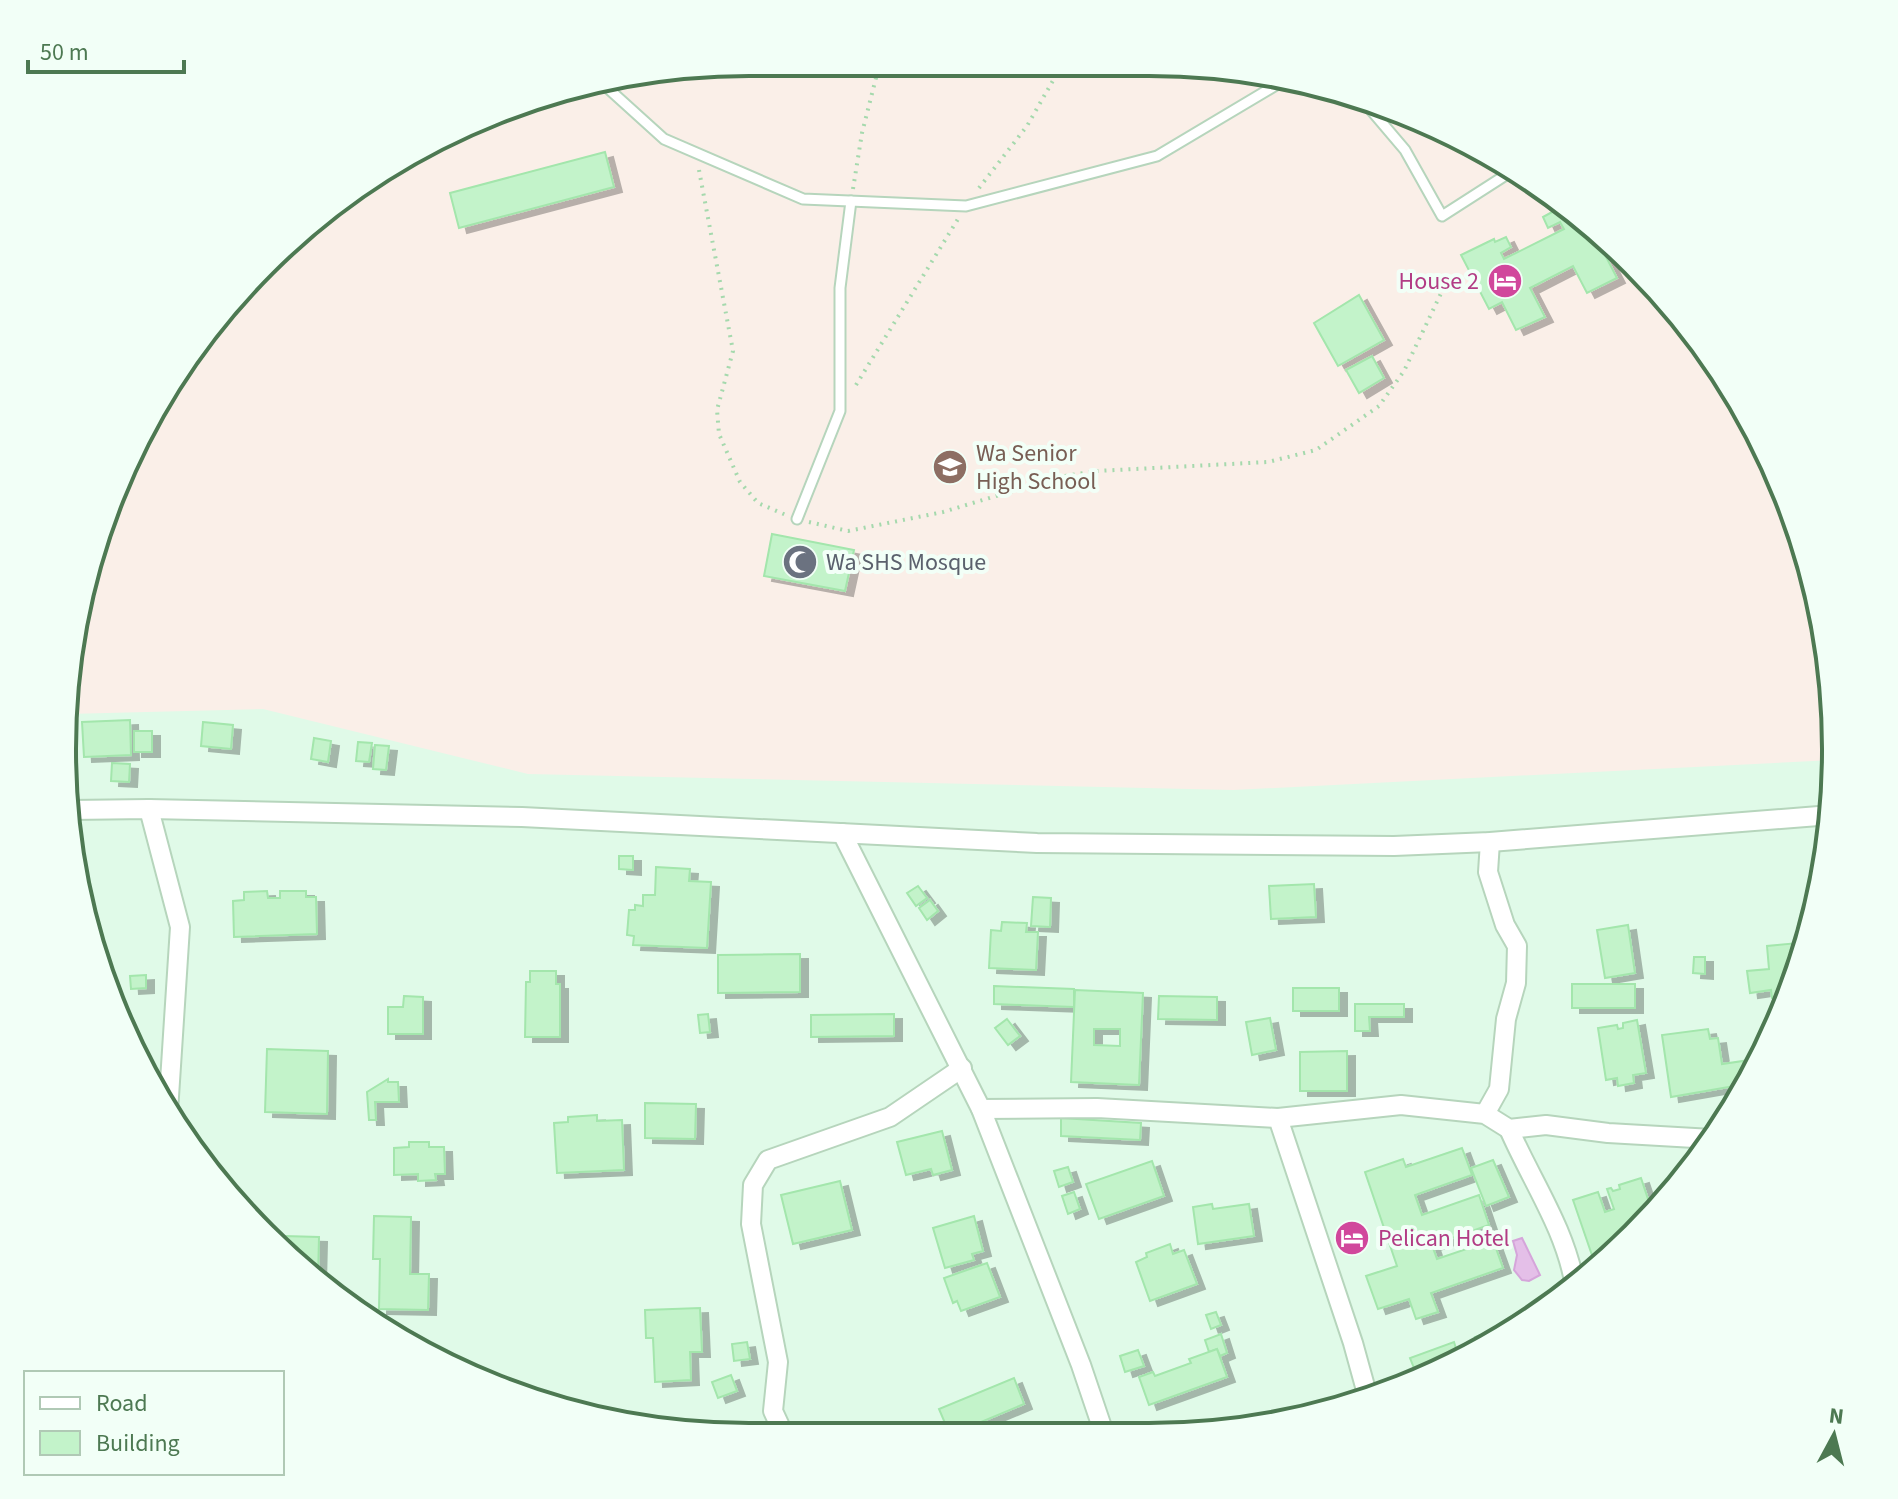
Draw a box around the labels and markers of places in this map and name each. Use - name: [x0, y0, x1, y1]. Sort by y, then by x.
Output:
- hotel icon: House 2: [1486, 262, 1524, 300]
- place label: House 2: [1399, 264, 1479, 299]
- place label: Wa Senior High School: [976, 436, 1096, 499]
- school or university icon: Wa Senior High School: [931, 448, 969, 486]
- mosque icon: Wa SHS Mosque: [781, 543, 819, 581]
- place label: Wa SHS Mosque: [826, 545, 986, 580]
- hotel icon: Pelican Hotel: [1333, 1219, 1371, 1257]
- place label: Pelican Hotel: [1378, 1221, 1510, 1256]

